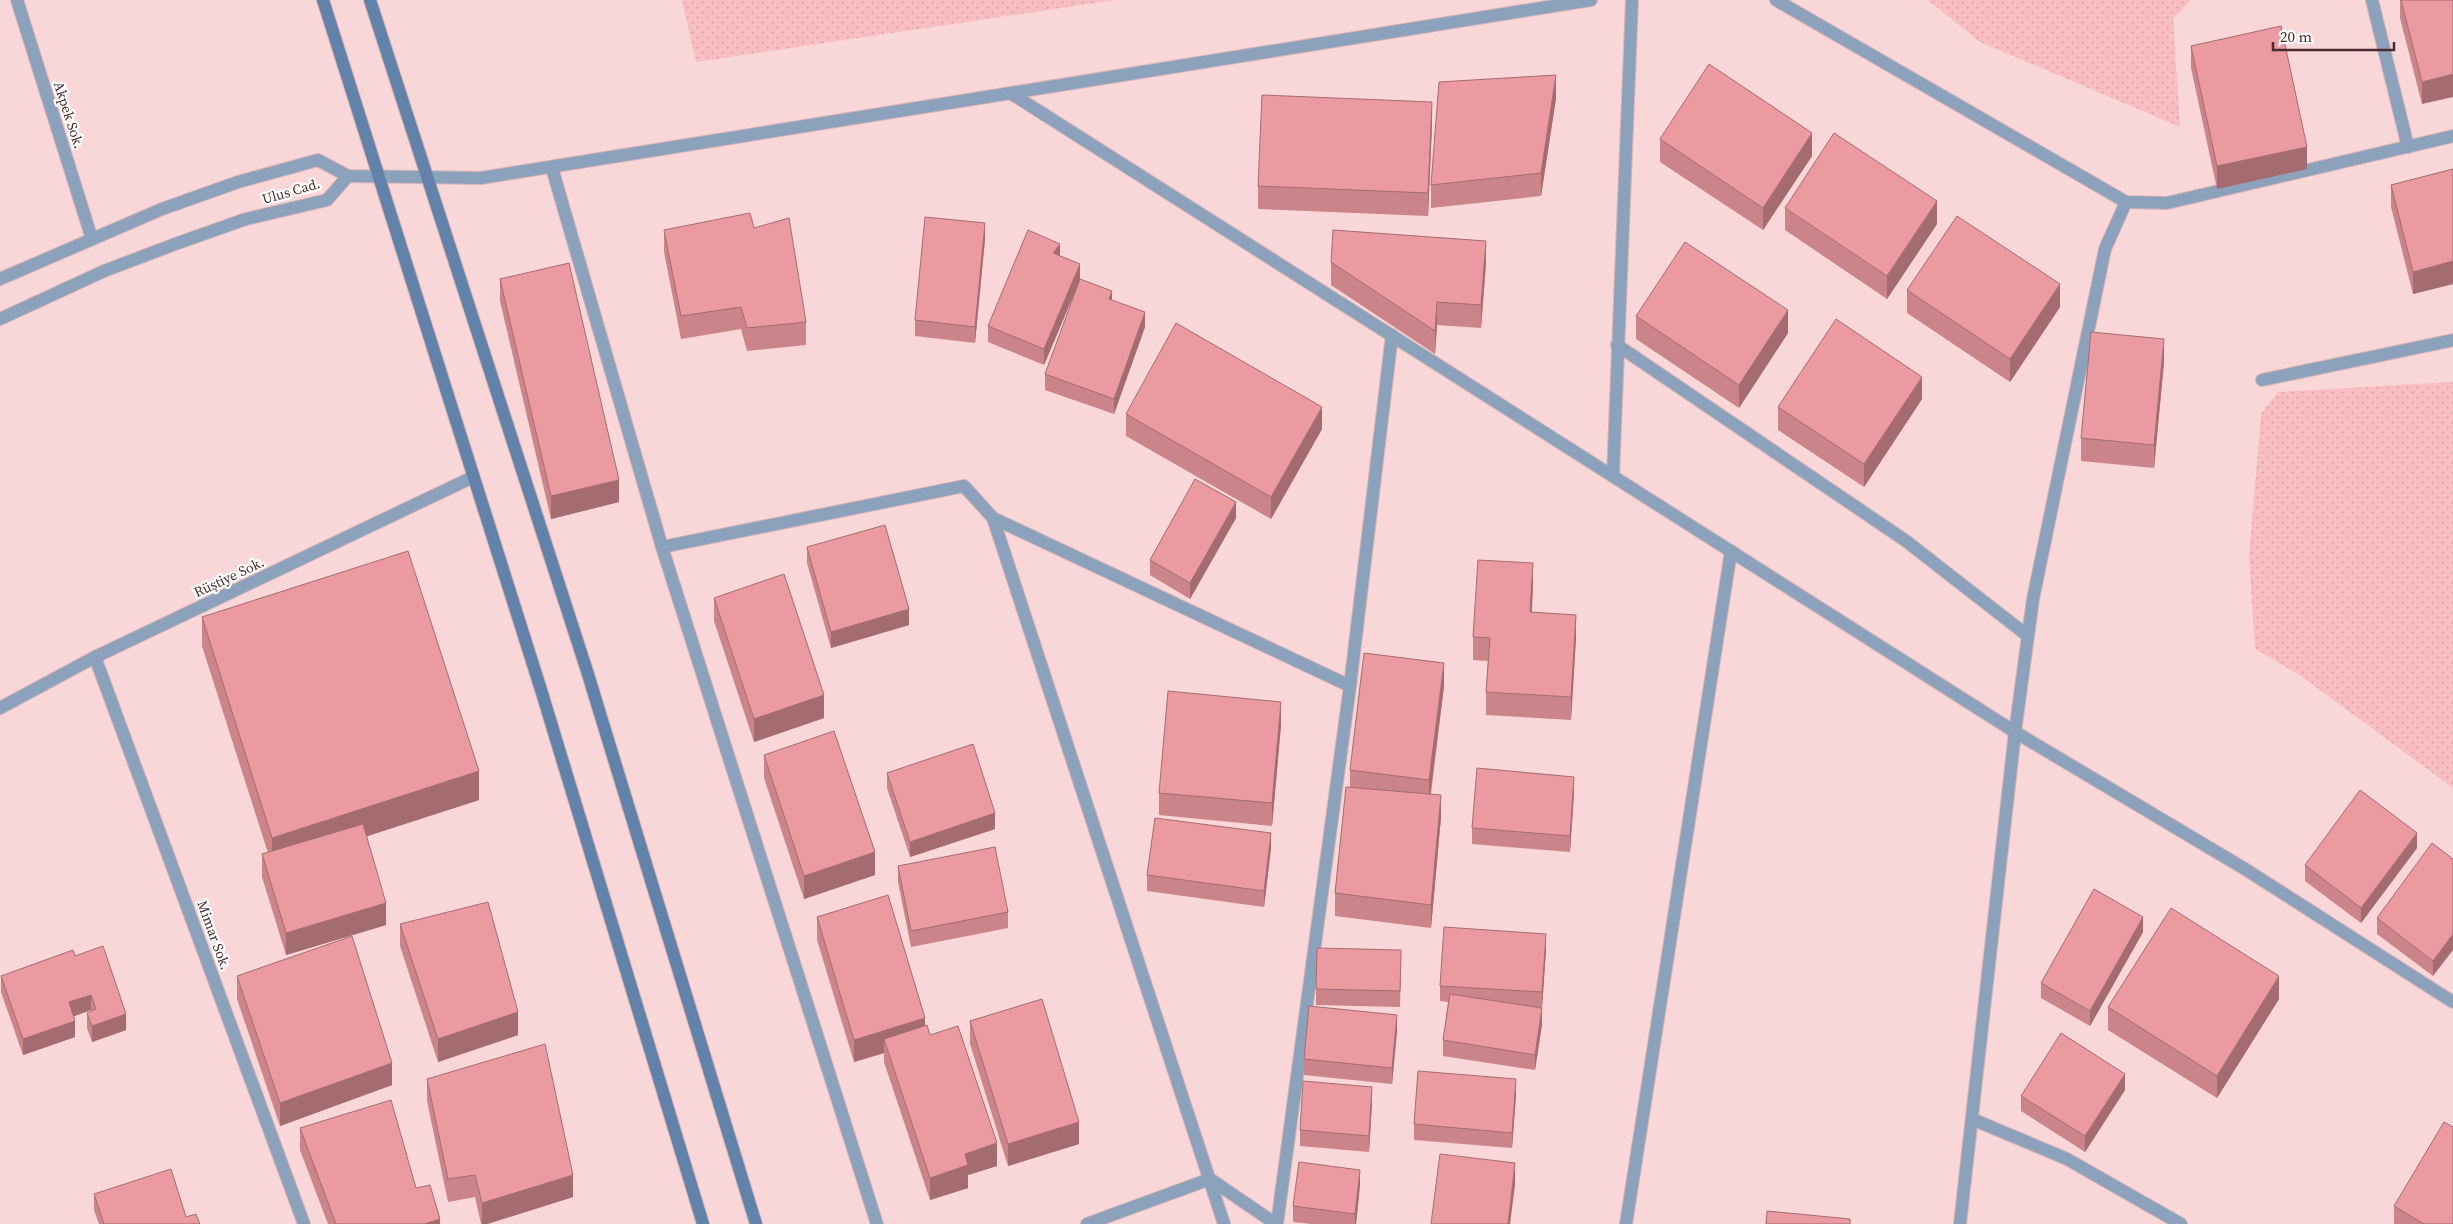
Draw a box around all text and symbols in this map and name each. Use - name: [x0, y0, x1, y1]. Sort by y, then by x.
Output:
- scale bar: [2273, 20, 2394, 52]
- text: 20 m: [2280, 26, 2312, 47]
- street label: Akpek Sok.: [49, 79, 89, 151]
- street label: Ulus Cad.: [259, 173, 323, 209]
- street label: Rüştiye Sok.: [191, 552, 267, 602]
- street label: Mimar Sok.: [192, 898, 236, 972]

